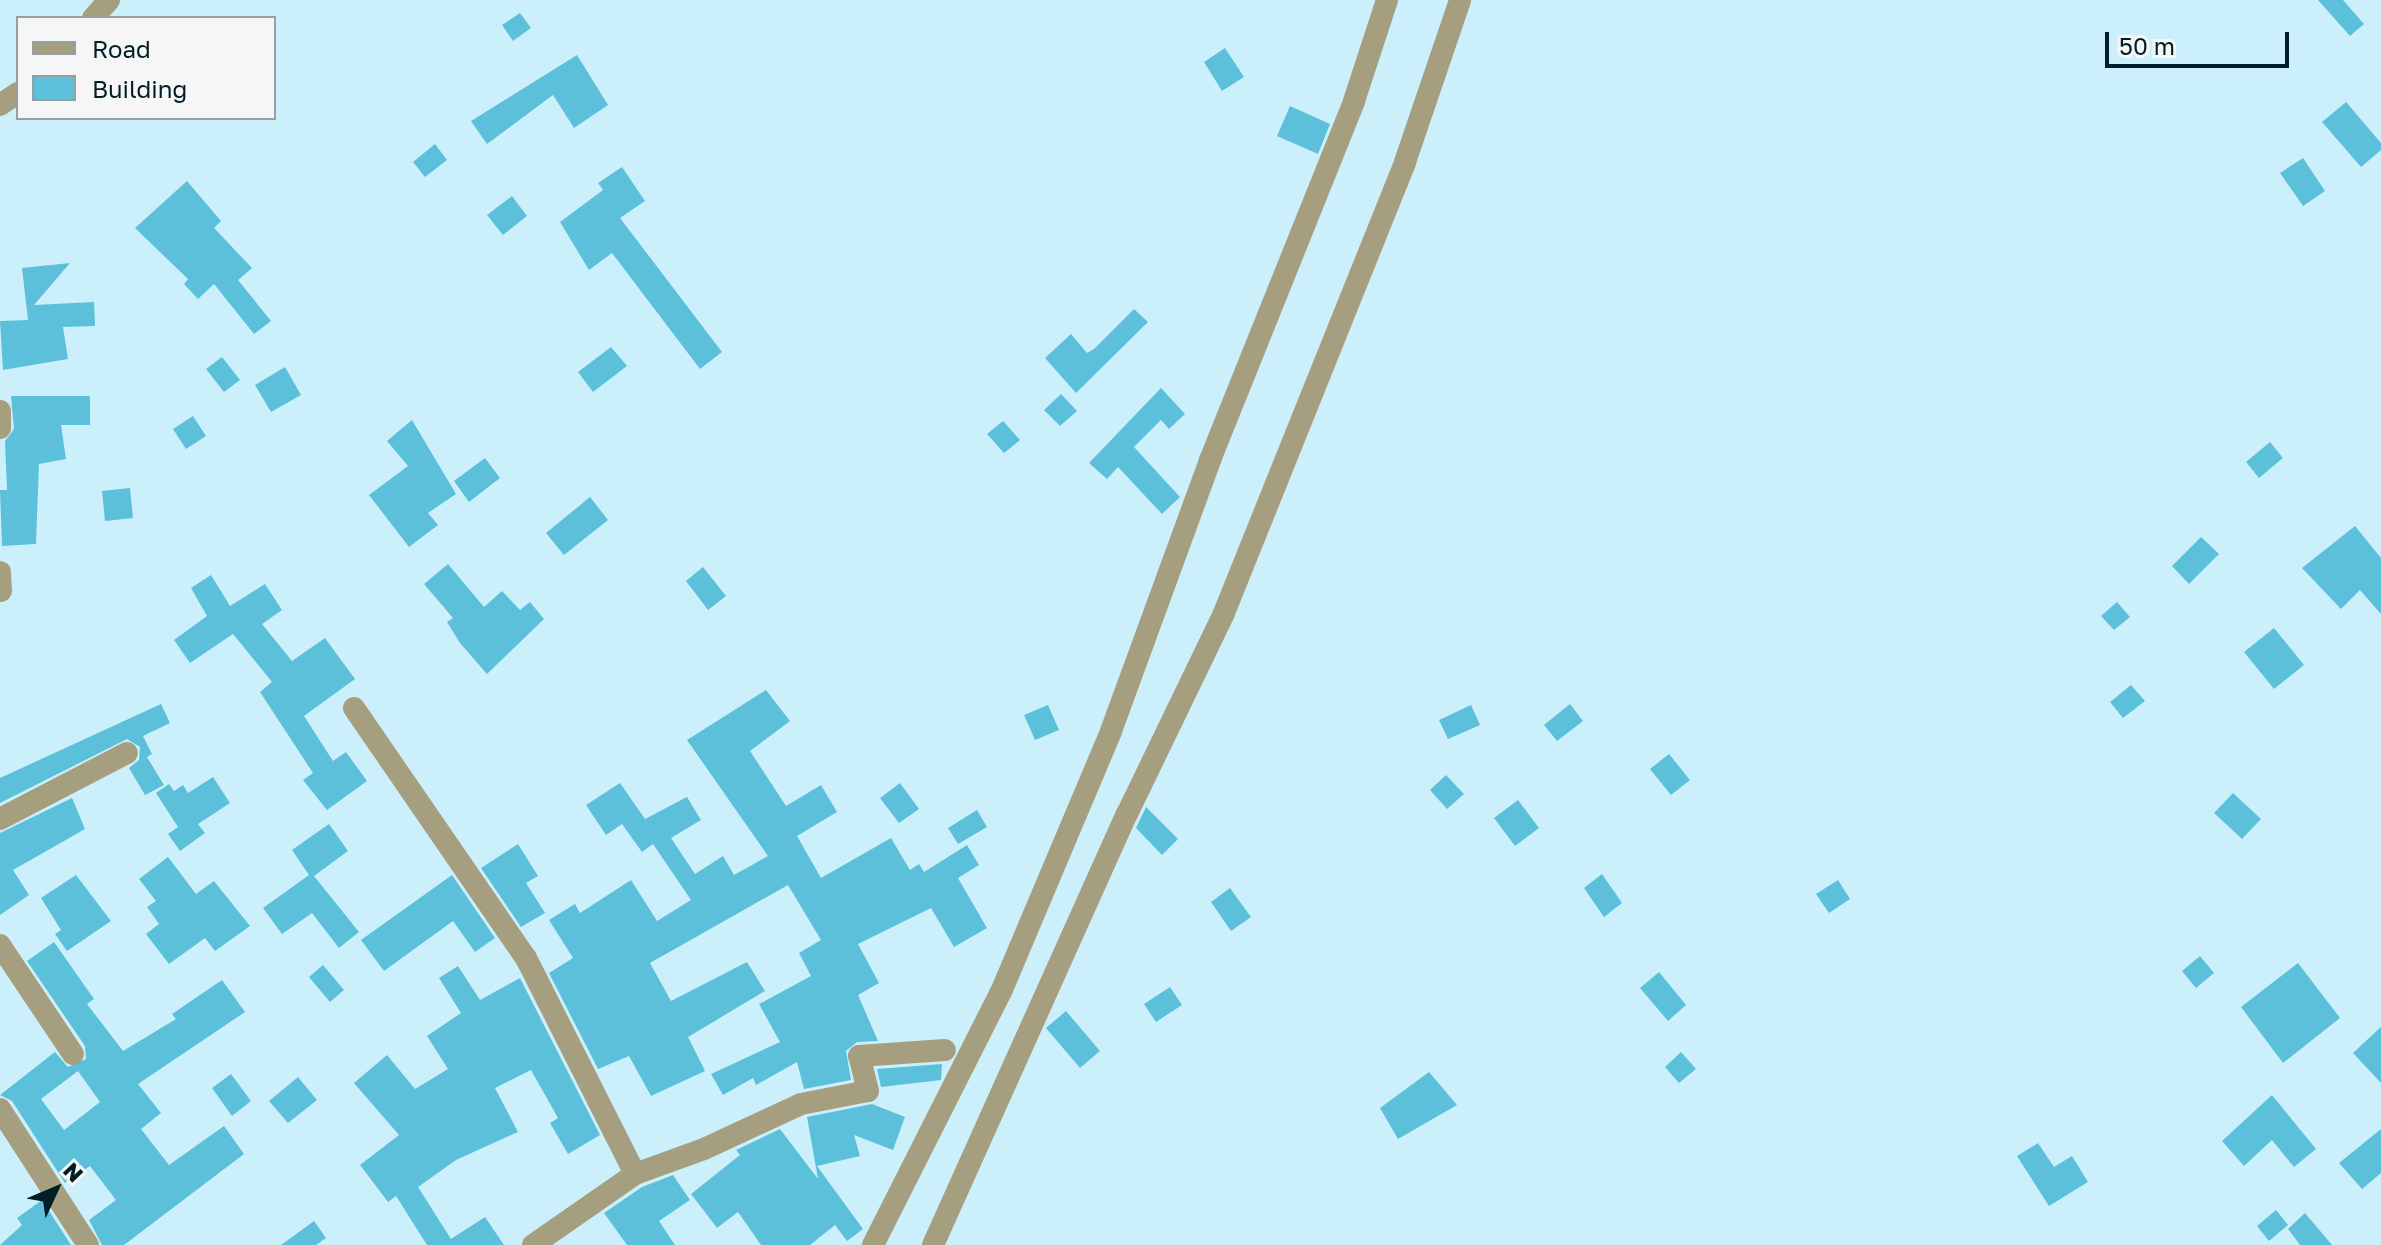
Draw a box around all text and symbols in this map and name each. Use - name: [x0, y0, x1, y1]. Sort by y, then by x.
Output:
- legend: [16, 16, 276, 120]
- scale bar: [2109, 16, 2293, 66]
- text: 50 m: [2119, 31, 2175, 60]
- text: Road: [92, 34, 151, 63]
- text: Building: [92, 74, 187, 103]
- north arrow: [16, 1149, 96, 1229]
- text: N: [58, 1157, 89, 1187]

